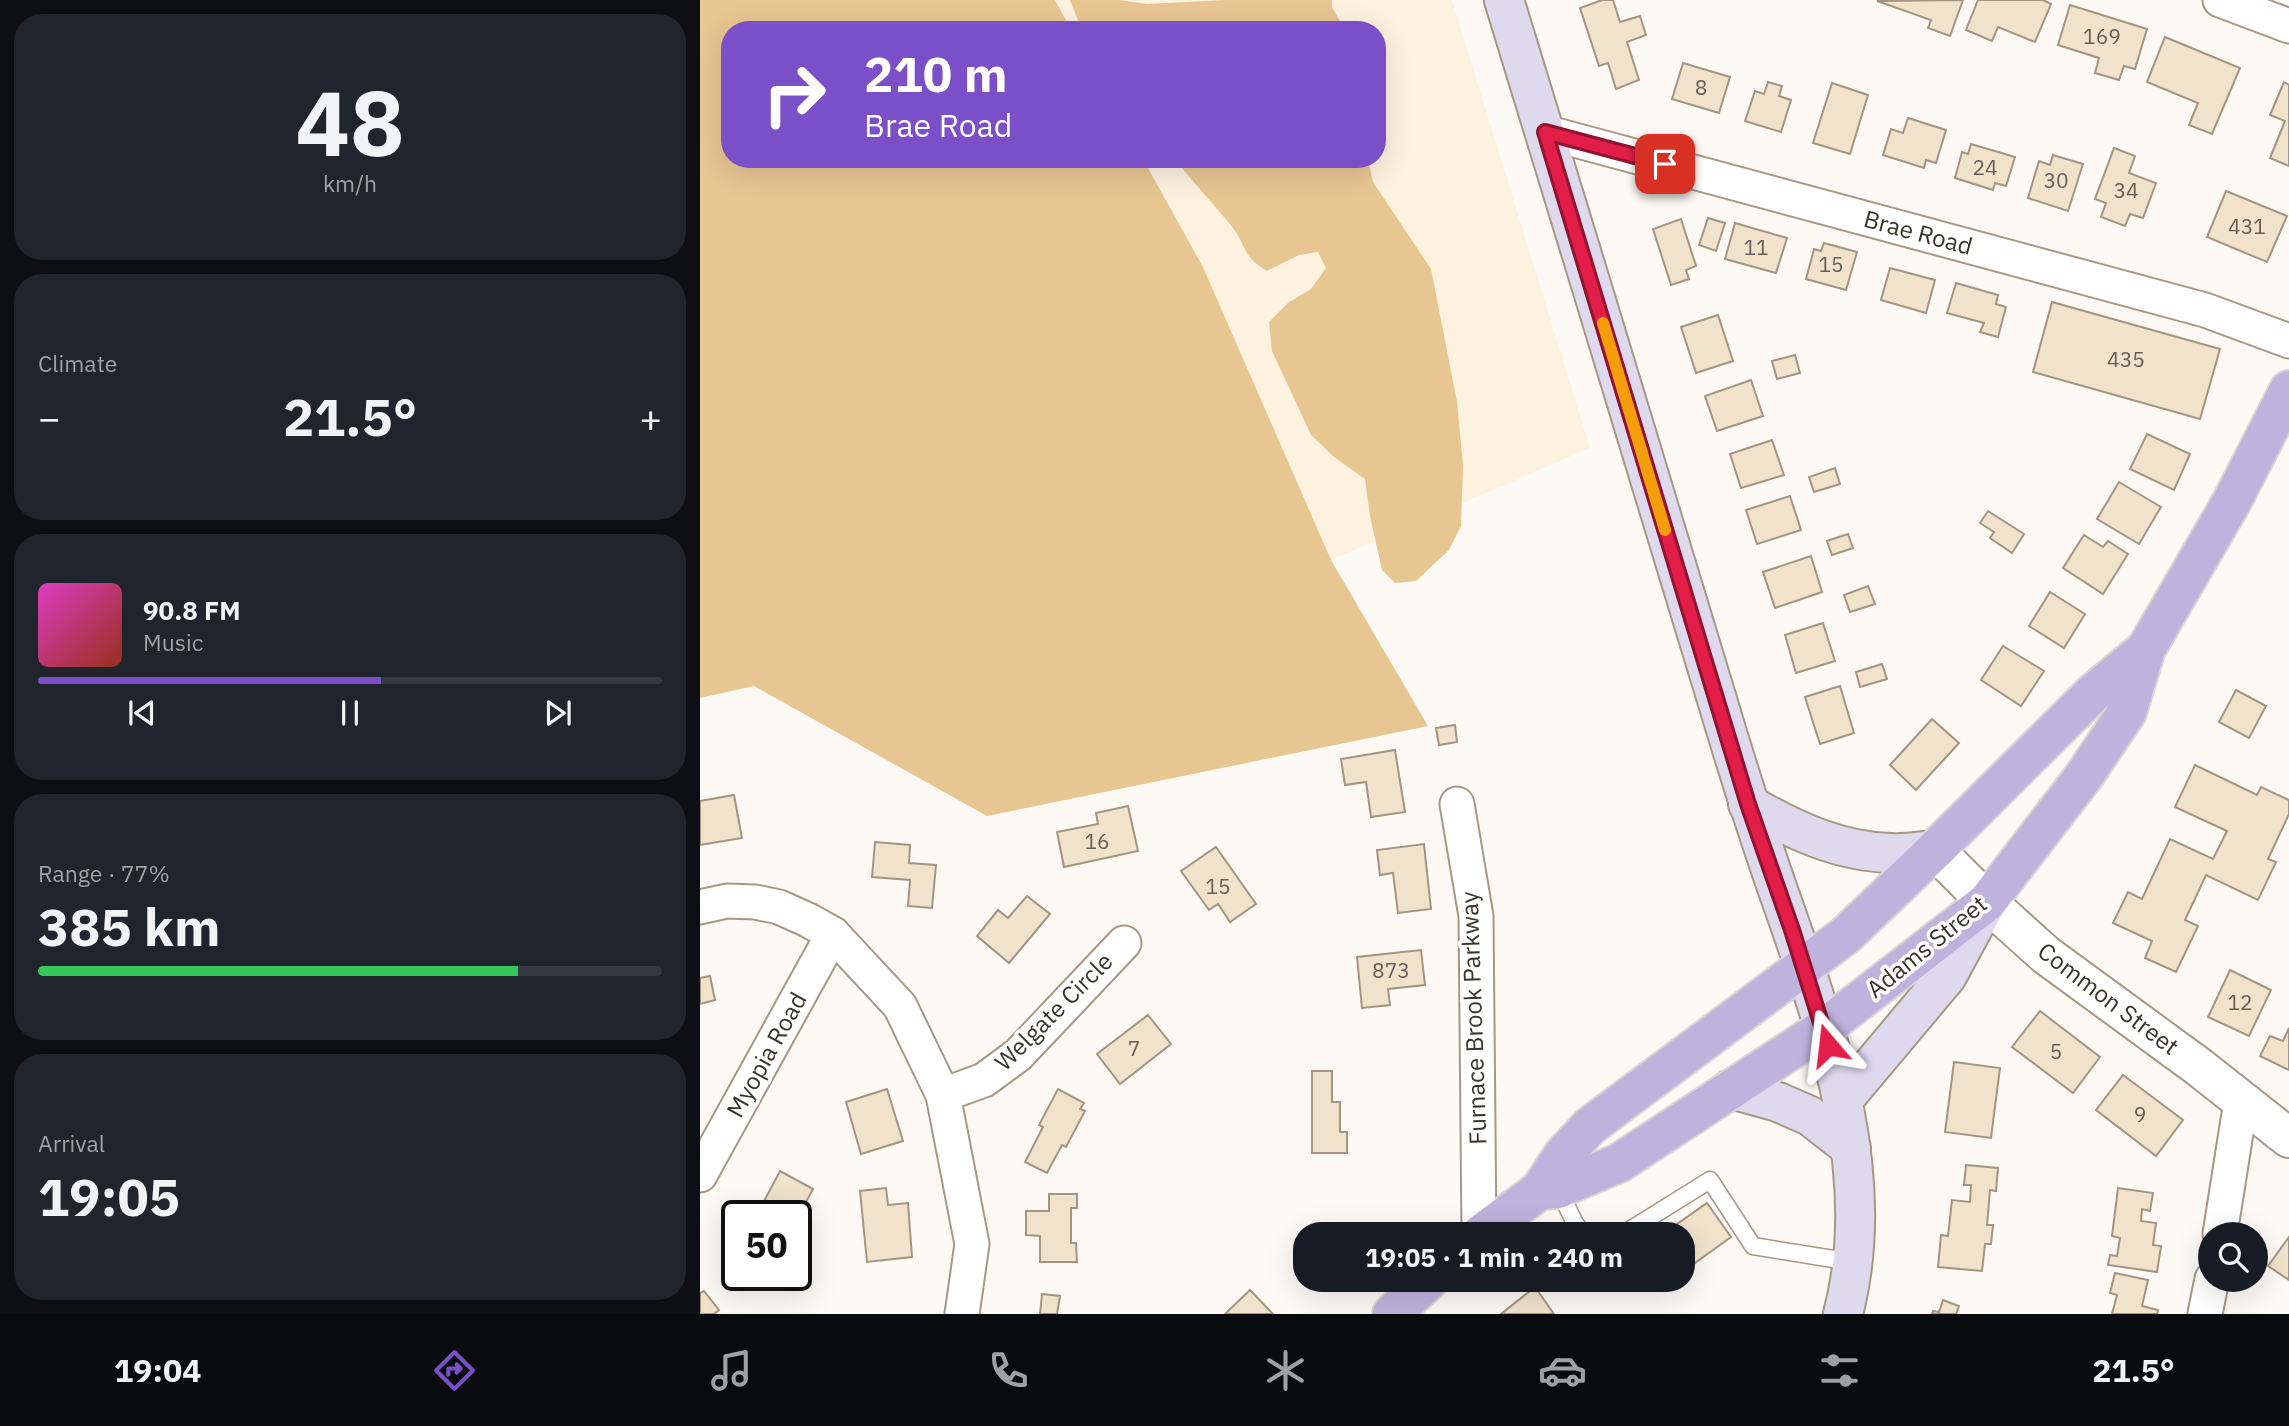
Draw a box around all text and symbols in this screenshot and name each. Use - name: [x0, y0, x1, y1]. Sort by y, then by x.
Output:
- house number: 169: [2083, 22, 2121, 50]
- text: 210 m: [864, 42, 1008, 105]
- icon: right: [749, 49, 840, 140]
- text: 48: [295, 63, 405, 181]
- house number: 8: [1695, 73, 1707, 101]
- text: Brae Road: [864, 104, 1012, 146]
- pin: [1635, 134, 1695, 194]
- icon: arrive: [1646, 145, 1684, 183]
- house number: 24: [1972, 153, 1998, 181]
- house number: 30: [2043, 166, 2069, 194]
- text: km/h: [323, 168, 377, 198]
- house number: 34: [2113, 176, 2139, 204]
- street label: Brae Road: [1860, 202, 1976, 262]
- house number: 431: [2228, 212, 2266, 240]
- house number: 11: [1743, 233, 1769, 261]
- house number: 15: [1818, 250, 1844, 278]
- house number: 435: [2107, 345, 2145, 373]
- text: Climate: [38, 348, 117, 378]
- text: 21.5°: [283, 383, 417, 450]
- text: −: [38, 393, 61, 442]
- text: +: [639, 393, 662, 442]
- text: 90.8 FM: [143, 593, 241, 627]
- text: Music: [143, 627, 203, 657]
- icon: previous: [123, 694, 161, 732]
- icon: pause: [331, 694, 369, 732]
- icon: next: [539, 694, 577, 732]
- house number: 16: [1084, 827, 1110, 855]
- text: Range · 77%: [38, 858, 170, 888]
- house number: 15: [1205, 872, 1231, 900]
- street label: Adams Street: [1859, 888, 1993, 1005]
- street label: Furnace Brook Parkway: [1453, 891, 1493, 1145]
- text: 385 km: [38, 893, 220, 960]
- street label: Common Street: [2032, 935, 2186, 1062]
- street label: Welgate Circle: [987, 945, 1119, 1077]
- house number: 873: [1372, 956, 1410, 984]
- street label: Myopia Road: [719, 986, 814, 1123]
- house number: 12: [2227, 988, 2253, 1016]
- position arrow: [1791, 1008, 1865, 1082]
- house number: 7: [1128, 1034, 1140, 1062]
- house number: 5: [2050, 1037, 2062, 1065]
- house number: 9: [2134, 1100, 2146, 1128]
- text: Arrival: [38, 1128, 105, 1158]
- text: 19:05: [38, 1163, 180, 1230]
- speed limit sign: 50: [721, 1200, 812, 1291]
- map controls: [2198, 1222, 2268, 1292]
- button: search: [2198, 1222, 2268, 1292]
- text: 19:05 · 1 min · 240 m: [1365, 1240, 1623, 1274]
- icon: directions: [430, 1346, 479, 1395]
- icon: music: [707, 1346, 756, 1395]
- icon: phone: [984, 1346, 1033, 1395]
- icon: climate: [1261, 1346, 1310, 1395]
- icon: car: [1538, 1346, 1587, 1395]
- icon: filters: [1815, 1346, 1864, 1395]
- text: 19:04: [114, 1349, 201, 1391]
- text: 21.5°: [2092, 1349, 2175, 1391]

